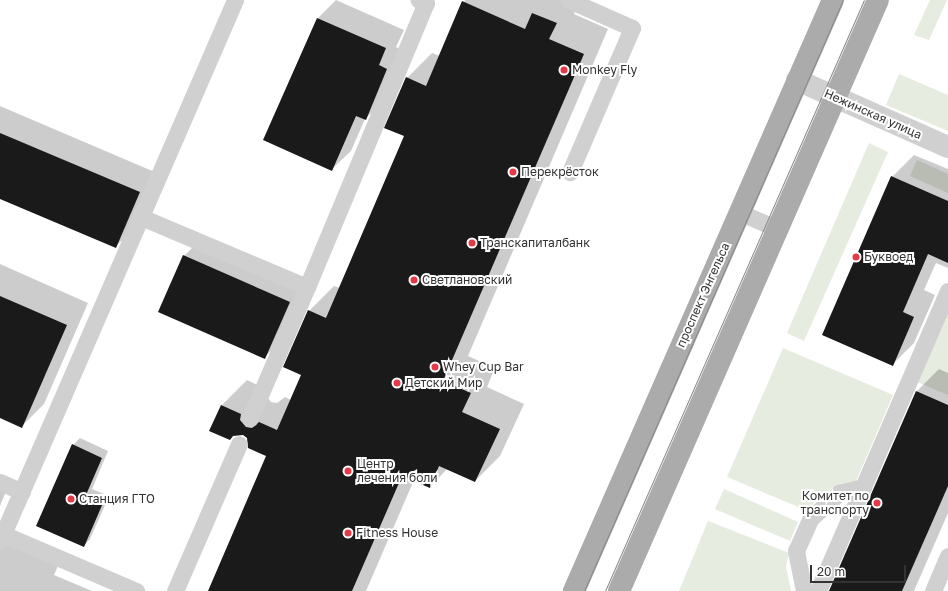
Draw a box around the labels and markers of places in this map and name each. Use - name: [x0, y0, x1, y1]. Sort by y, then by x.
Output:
- place label: Monkey Fly: [572, 63, 637, 77]
- marker: Monkey Fly: [559, 65, 569, 75]
- place label: Перекрёсток: [521, 165, 599, 179]
- marker: Перекрёсток: [508, 167, 518, 177]
- place label: Транскапиталбанк: [480, 236, 590, 250]
- marker: Транскапиталбанк: [467, 238, 477, 248]
- place label: Буквоед: [864, 250, 913, 264]
- marker: Буквоед: [851, 252, 861, 262]
- place label: Светлановский: [422, 273, 512, 287]
- marker: Светлановский: [409, 275, 419, 285]
- place label: Whey Cup Bar: [443, 360, 524, 374]
- marker: Whey Cup Bar: [430, 362, 440, 372]
- place label: Детский Мир: [405, 376, 482, 390]
- marker: Детский Мир: [392, 378, 402, 388]
- place label: Центр лечения боли: [357, 457, 438, 485]
- marker: Центр лечения боли: [342, 465, 354, 477]
- place label: Комитет по транспорту: [801, 489, 869, 517]
- place label: Станция ГТО: [79, 492, 155, 506]
- marker: Станция ГТО: [66, 494, 76, 504]
- marker: Комитет по транспорту: [872, 498, 882, 508]
- place label: Fitness House: [356, 526, 438, 540]
- marker: Fitness House: [343, 528, 353, 538]

